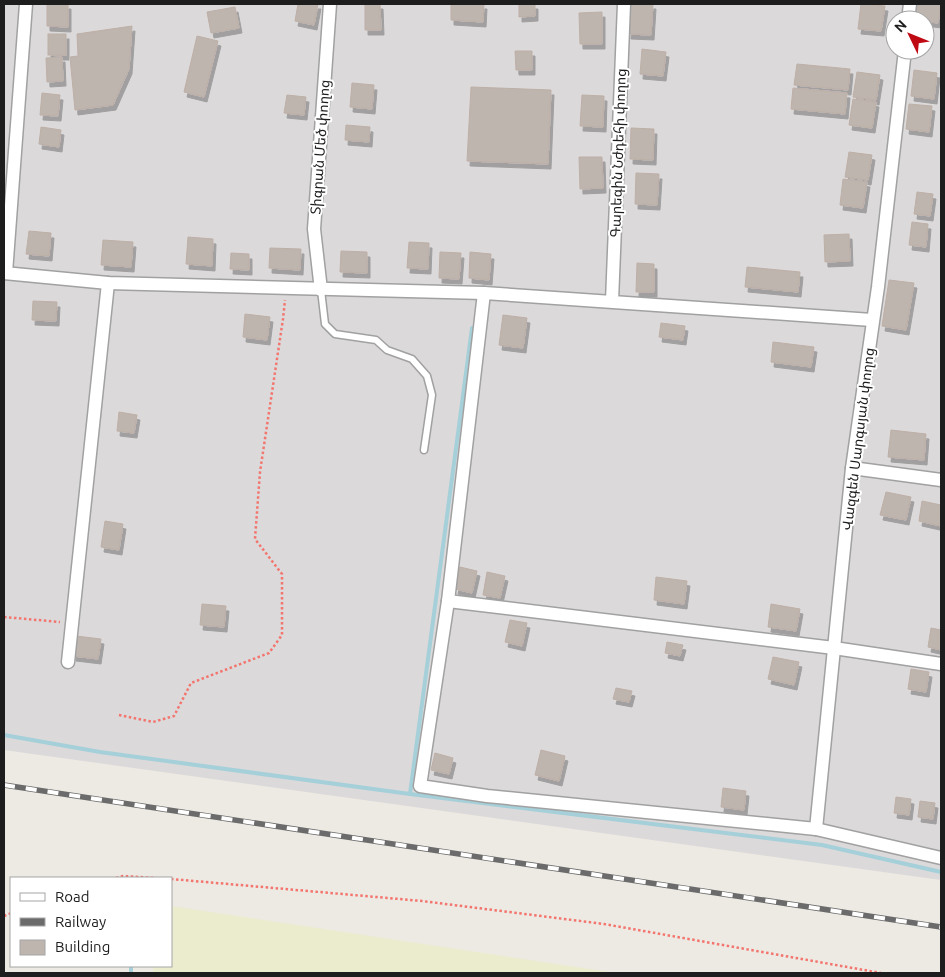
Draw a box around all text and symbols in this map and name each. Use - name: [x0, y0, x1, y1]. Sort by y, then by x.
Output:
- north arrow: [885, 10, 935, 60]
- text: N: [891, 17, 910, 35]
- street label: Գարեգին Նժդեհի փողոց: [607, 68, 629, 238]
- street label: Տիգրան Մեծ փողոց: [307, 79, 333, 215]
- street label: Վազգեն Սարգսյան փողոց: [839, 347, 877, 531]
- legend: [10, 877, 172, 967]
- text: Road: [55, 888, 90, 905]
- text: Railway: [55, 913, 106, 930]
- text: Building: [55, 938, 110, 955]

